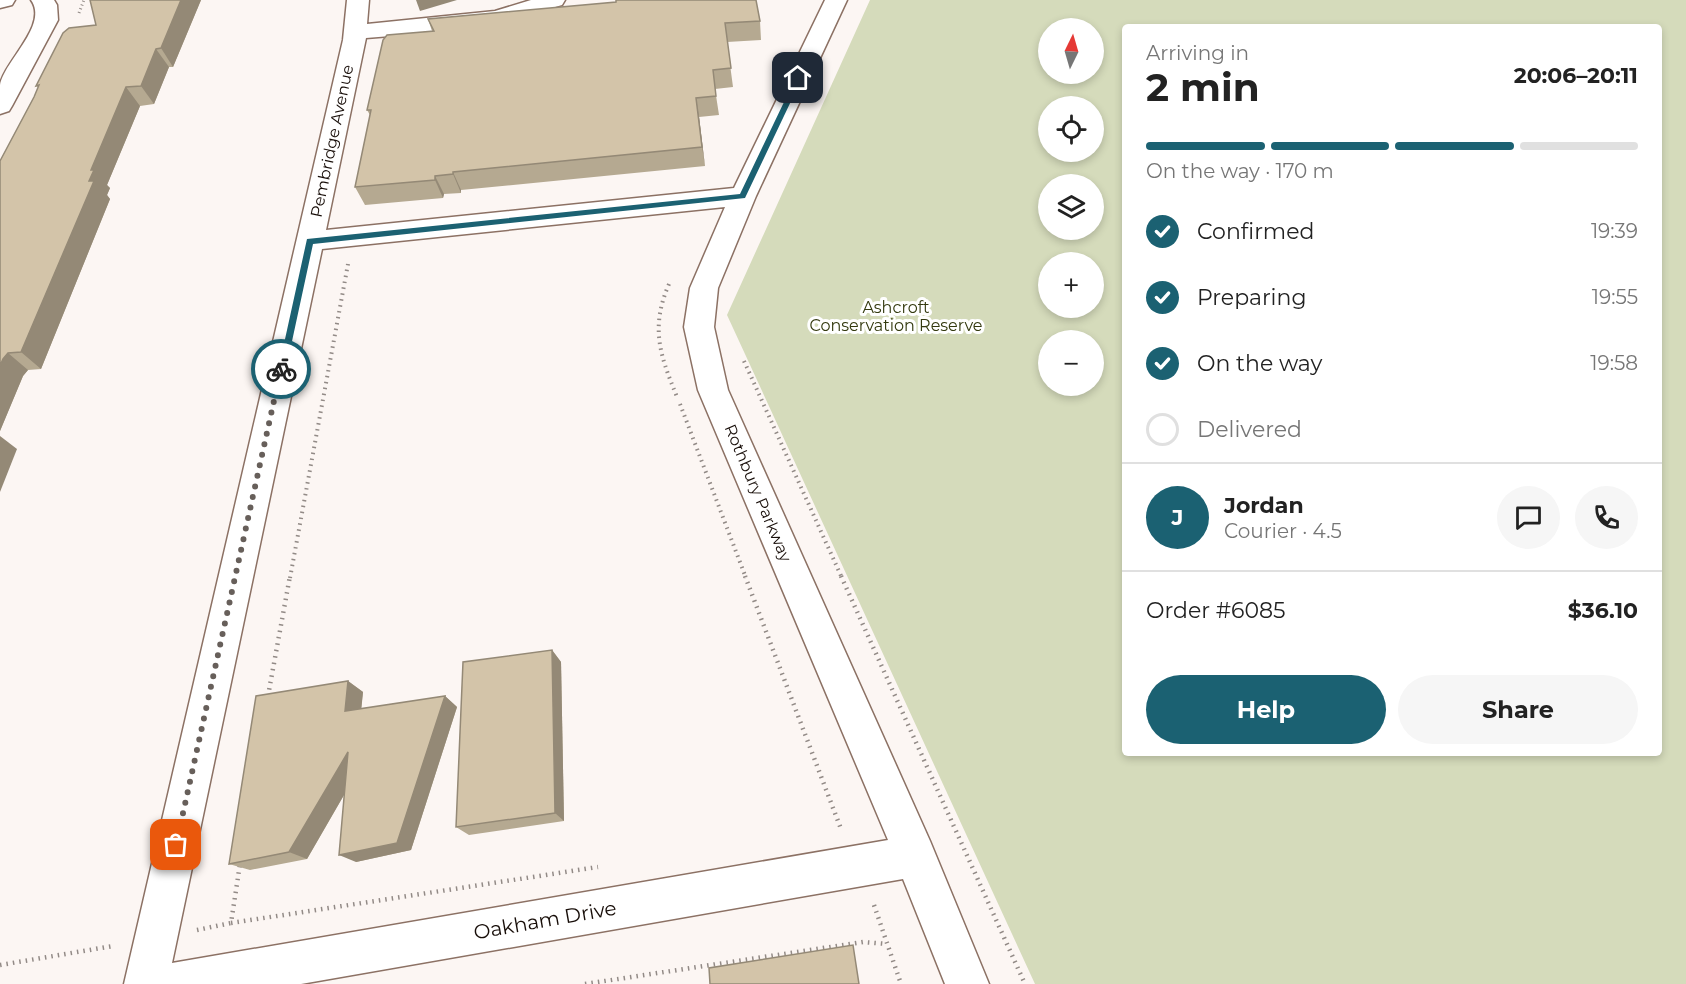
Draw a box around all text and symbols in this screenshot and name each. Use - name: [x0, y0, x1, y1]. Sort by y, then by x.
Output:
- north arrow: [1038, 18, 1104, 84]
- map controls: [1038, 18, 1104, 396]
- text: Arriving in: [1146, 41, 1249, 65]
- pin: [772, 52, 823, 103]
- icon: home: [781, 61, 814, 94]
- text: 20:06–20:11: [1514, 62, 1638, 89]
- street label: Pembridge Avenue: [307, 63, 357, 219]
- text: 2 min: [1146, 63, 1260, 111]
- button: locate: [1038, 96, 1104, 162]
- text: On the way · 170 m: [1146, 159, 1334, 183]
- button: layers: [1038, 174, 1104, 240]
- icon: check: [1146, 215, 1179, 248]
- text: Confirmed: [1197, 218, 1314, 245]
- text: 19:39: [1591, 219, 1638, 243]
- button: +: [1038, 252, 1104, 318]
- icon: check: [1146, 281, 1179, 314]
- text: Preparing: [1197, 284, 1306, 311]
- text: 19:55: [1592, 285, 1638, 309]
- park label: Ashcroft Conservation Reserve: [809, 298, 983, 335]
- button: −: [1038, 330, 1104, 396]
- courier: [251, 339, 311, 399]
- icon: check: [1146, 347, 1179, 380]
- text: On the way: [1197, 350, 1322, 377]
- text: 19:58: [1590, 351, 1638, 375]
- icon: bike: [265, 353, 298, 386]
- text: Delivered: [1197, 416, 1302, 443]
- street label: Rothbury Parkway: [720, 421, 796, 565]
- button: chat: [1497, 486, 1560, 549]
- button: phone: [1575, 486, 1638, 549]
- text: Jordan: [1224, 492, 1304, 519]
- text: J: [1172, 504, 1183, 531]
- text: Courier · 4.5: [1224, 519, 1342, 543]
- text: Order #6085: [1146, 597, 1286, 624]
- text: $36.10: [1568, 597, 1638, 624]
- button: Help: [1146, 675, 1386, 744]
- button: Share: [1398, 675, 1638, 744]
- pin: [150, 819, 201, 870]
- icon: bag: [159, 828, 192, 861]
- street label: Oakham Drive: [472, 896, 618, 944]

